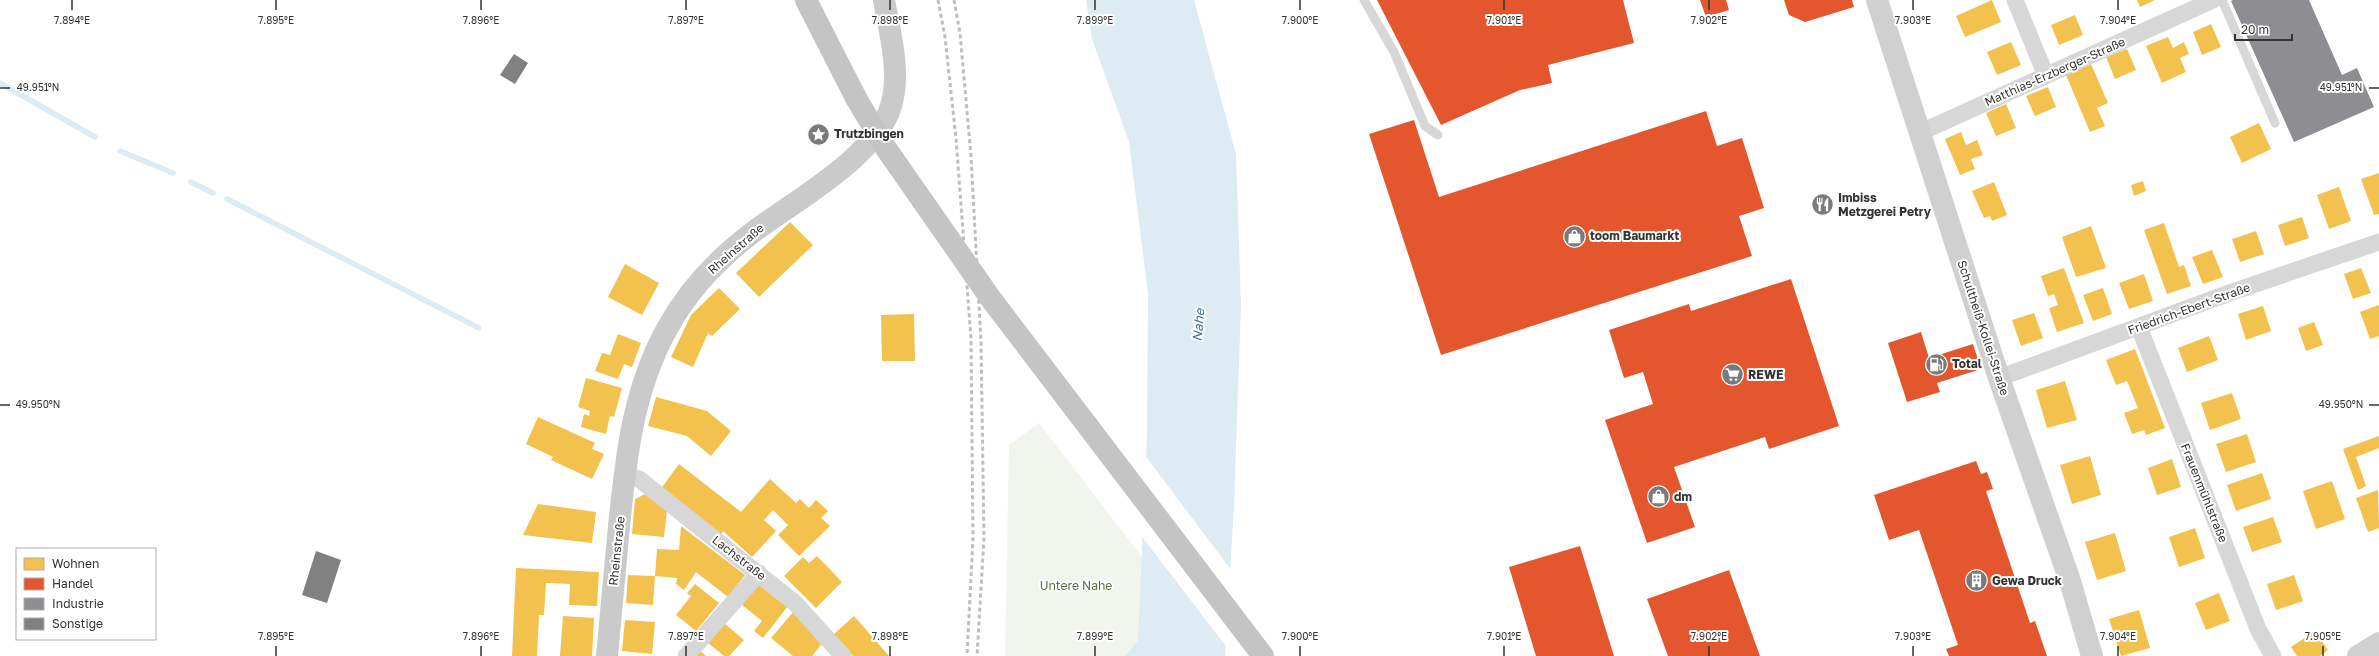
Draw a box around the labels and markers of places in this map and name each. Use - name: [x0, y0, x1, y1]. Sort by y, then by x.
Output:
- place icon: Trutzbingen: [806, 121, 832, 147]
- place label: Trutzbingen: [834, 126, 904, 141]
- place label: Imbiss Metzgerei Petry: [1838, 190, 1932, 219]
- restaurant icon: Imbiss Metzgerei Petry: [1809, 192, 1835, 218]
- shop icon: toom Baumarkt: [1561, 223, 1587, 249]
- place label: toom Baumarkt: [1590, 228, 1680, 243]
- fuel station icon: Total: [1924, 351, 1950, 377]
- place label: Total: [1952, 356, 1982, 371]
- supermarket icon: REWE: [1720, 362, 1746, 388]
- place label: REWE: [1748, 367, 1783, 382]
- shop icon: dm: [1645, 484, 1671, 510]
- place label: dm: [1674, 489, 1692, 504]
- building icon: Gewa Druck: [1963, 568, 1989, 594]
- place label: Gewa Druck: [1992, 573, 2062, 588]

